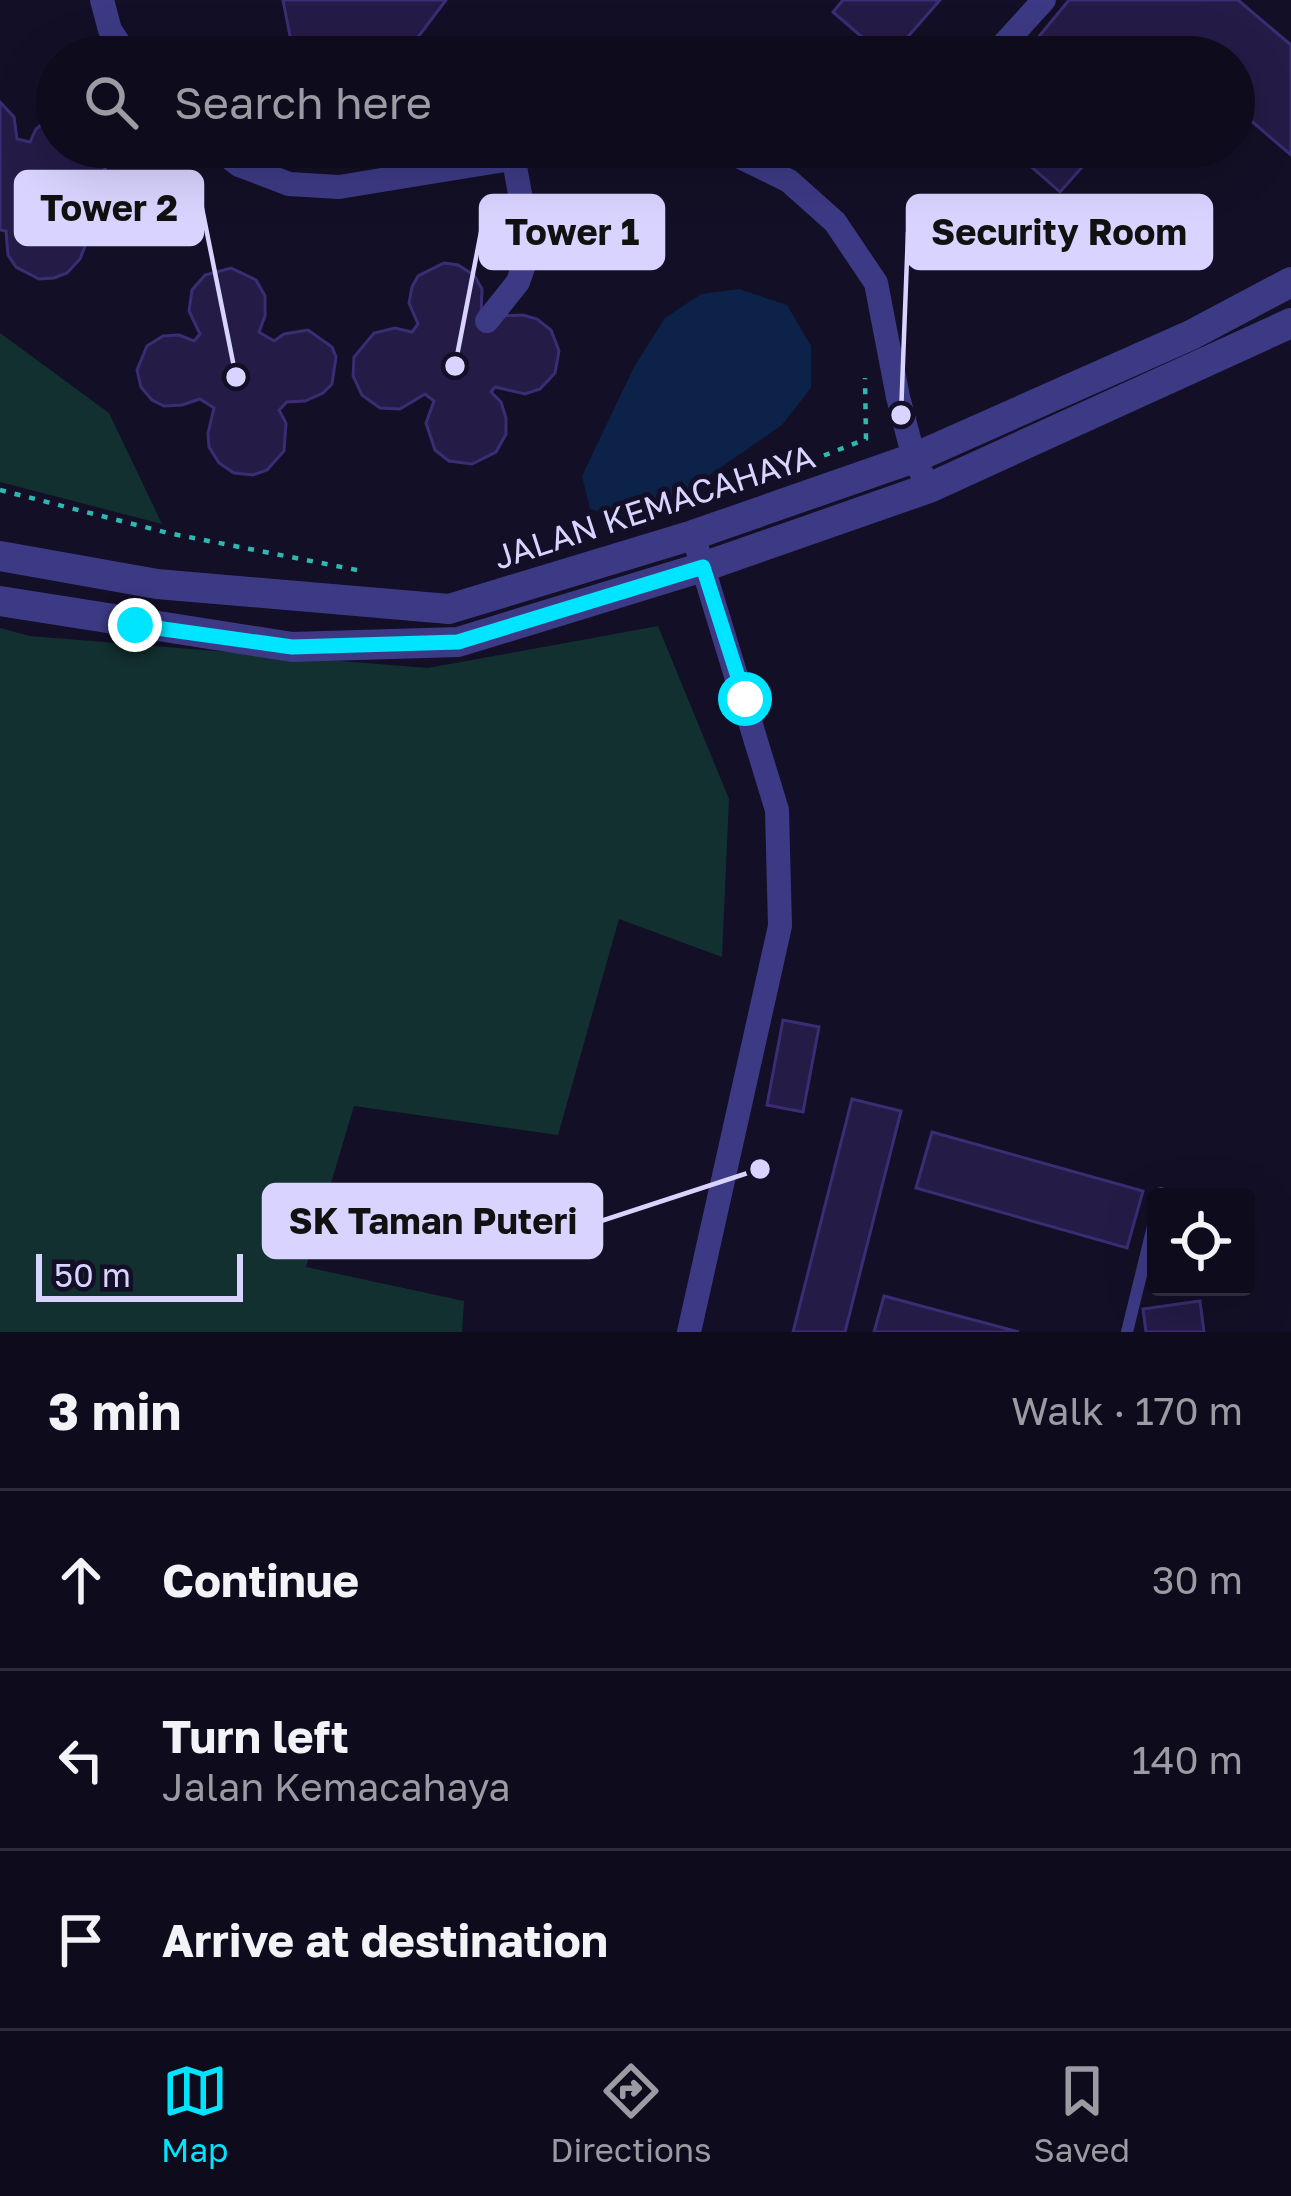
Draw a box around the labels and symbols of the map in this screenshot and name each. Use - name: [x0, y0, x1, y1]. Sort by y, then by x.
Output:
- callout: Tower 2: [16, 172, 202, 244]
- text: Tower 2: [40, 186, 178, 229]
- callout: Tower 1: [481, 196, 663, 268]
- callout: Security Room: [908, 196, 1211, 268]
- text: Tower 1: [505, 210, 639, 253]
- text: Security Room: [931, 210, 1187, 253]
- street label: JALAN KEMACAHAYA: [489, 436, 819, 576]
- route end: [108, 598, 162, 652]
- route start: [718, 672, 772, 726]
- callout: SK Taman Puteri: [264, 1185, 601, 1257]
- text: SK Taman Puteri: [289, 1199, 577, 1242]
- scale bar: [36, 1248, 243, 1301]

